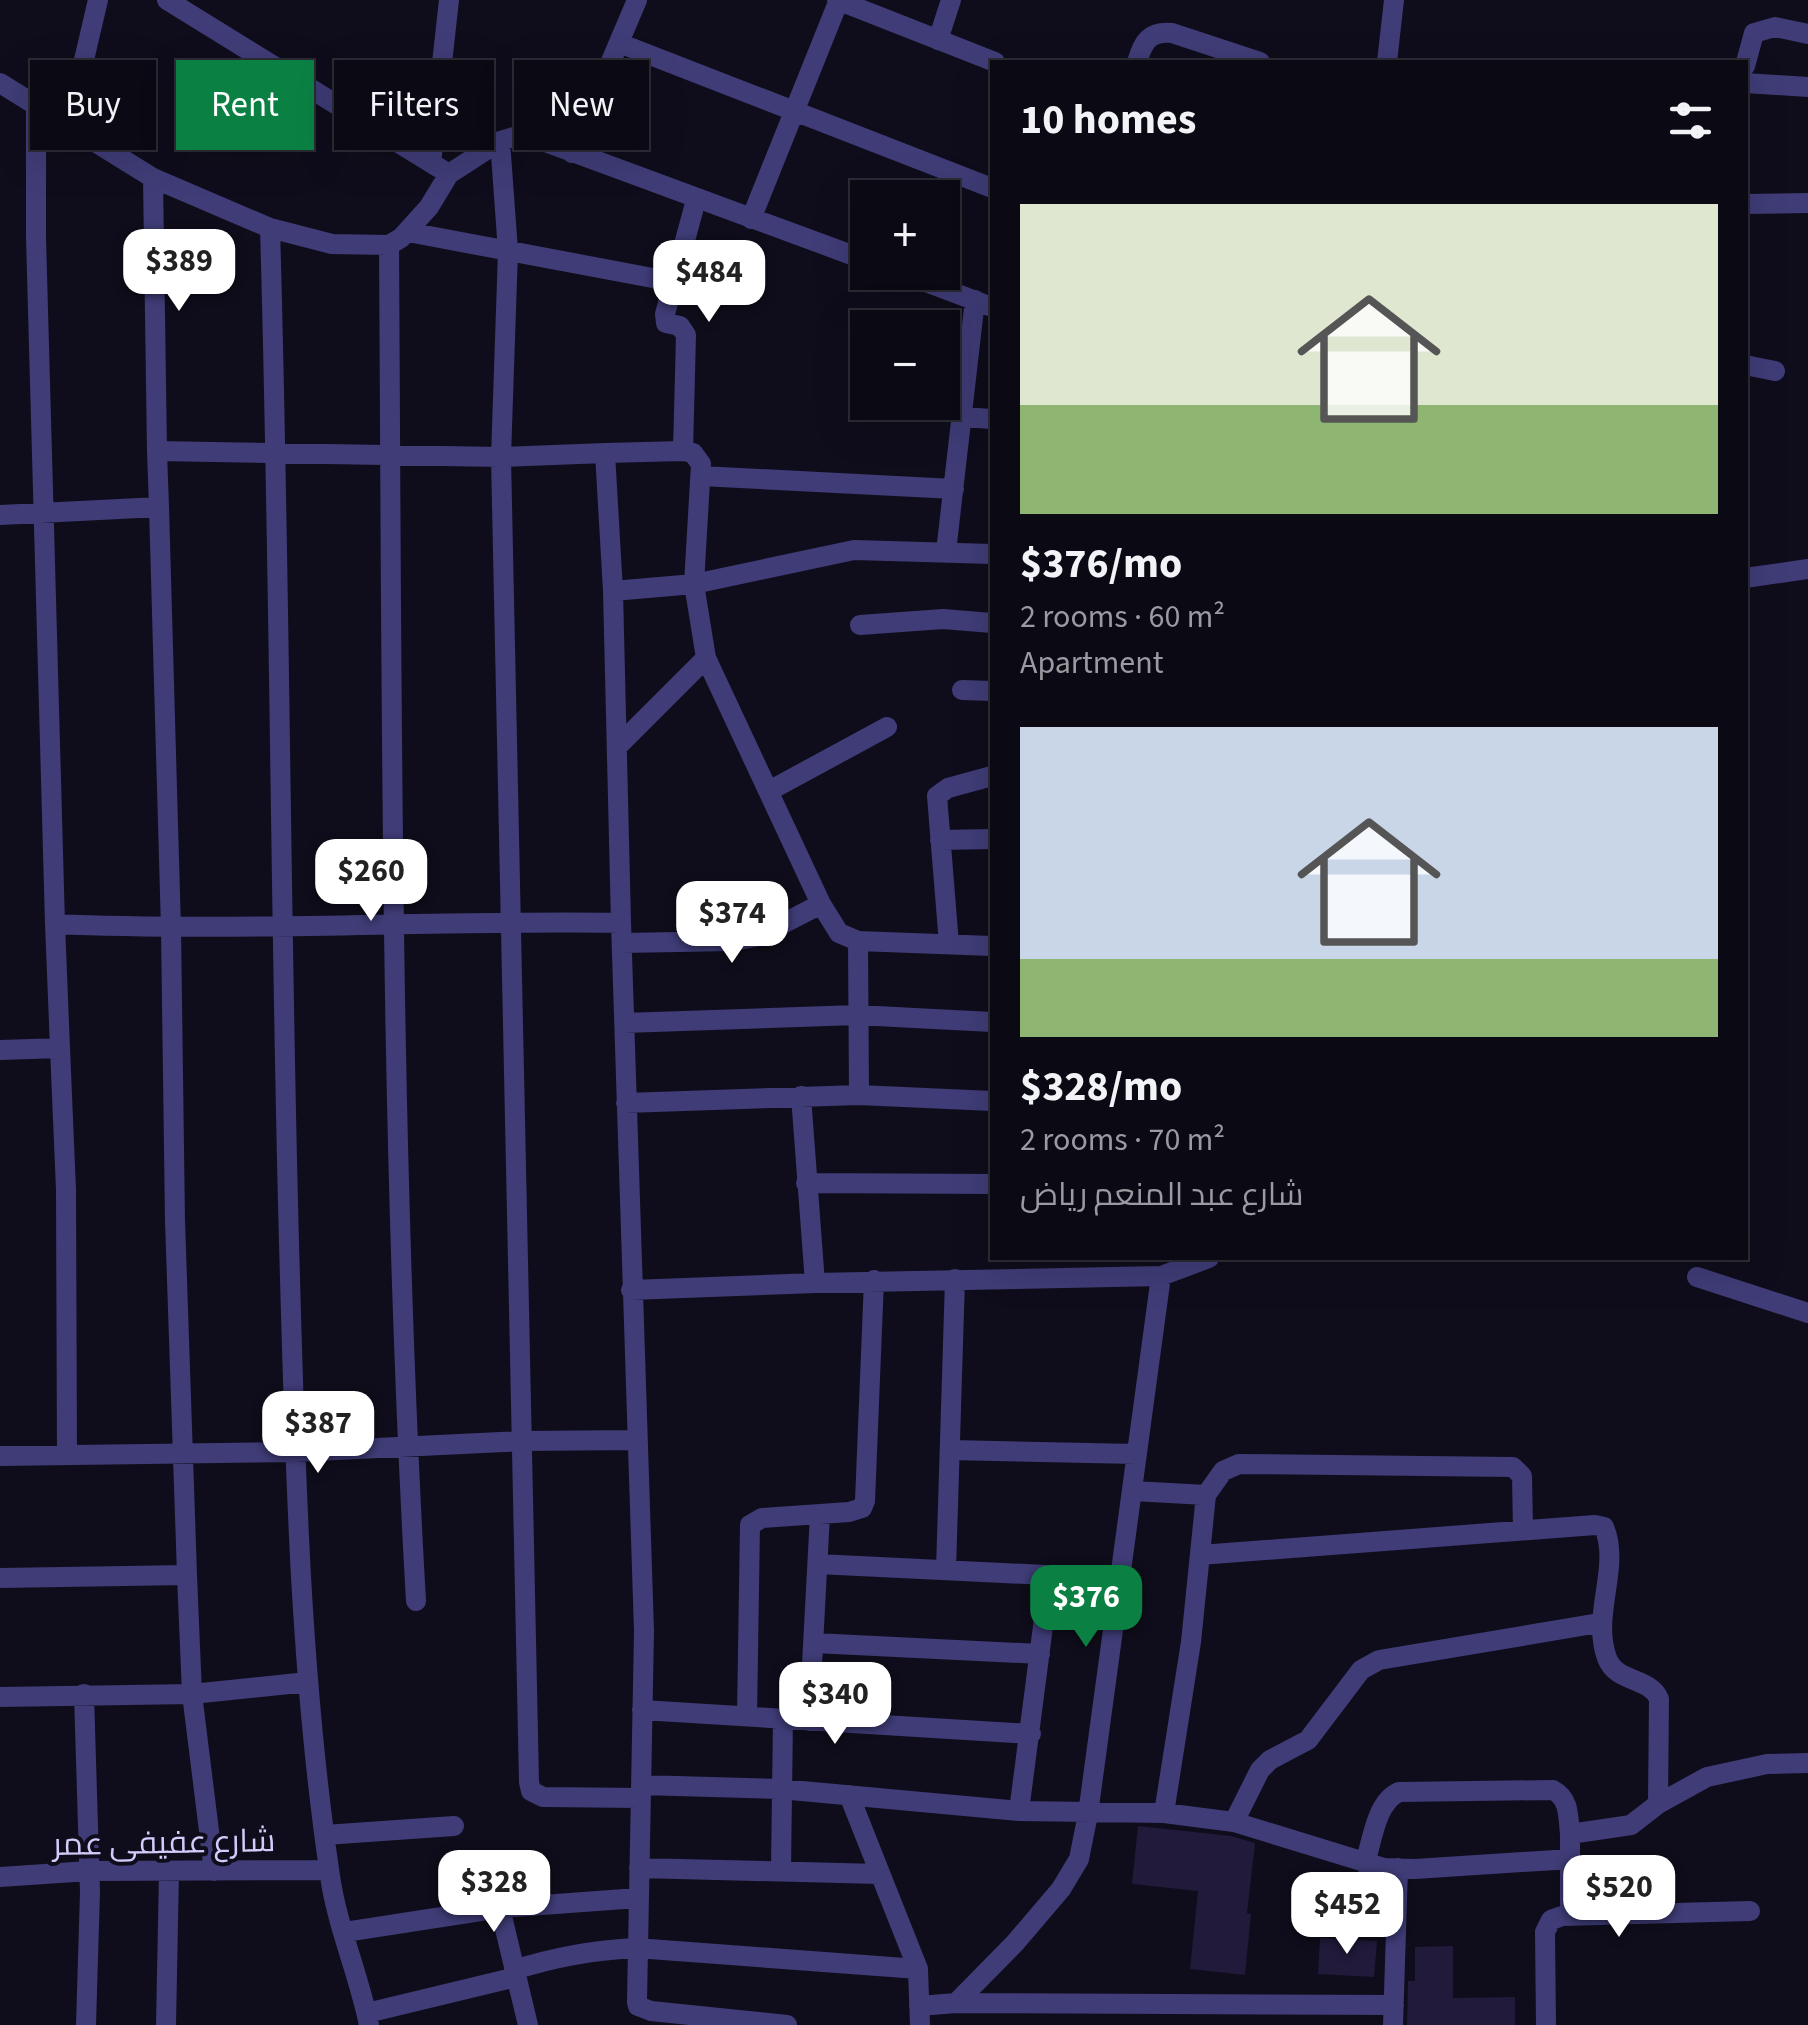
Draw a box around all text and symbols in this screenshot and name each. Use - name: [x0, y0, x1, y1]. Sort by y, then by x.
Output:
- chip: Buy: [30, 60, 156, 150]
- chip: Rent: [176, 60, 314, 150]
- chip: Filters: [334, 60, 494, 150]
- chip: New: [514, 60, 649, 150]
- text: 10 homes: [1020, 90, 1196, 150]
- icon: filters: [1663, 93, 1718, 148]
- map controls: [850, 180, 960, 420]
- button: +: [850, 180, 960, 290]
- pin: $389: [120, 229, 238, 314]
- text: $389: [145, 238, 213, 284]
- pin: $484: [650, 240, 768, 325]
- text: $484: [675, 249, 743, 295]
- icon: home: [1279, 269, 1459, 449]
- button: −: [850, 310, 960, 420]
- text: $376/mo: [1020, 534, 1182, 594]
- text: 2 rooms · 60 m²: [1020, 594, 1225, 640]
- text: Apartment: [1020, 640, 1163, 686]
- icon: home: [1279, 792, 1459, 972]
- pin: $260: [312, 839, 430, 924]
- text: $260: [337, 848, 405, 894]
- pin: $374: [673, 881, 791, 966]
- text: $374: [698, 890, 766, 936]
- text: $328/mo: [1020, 1057, 1182, 1117]
- text: 2 rooms · 70 m²: [1020, 1117, 1225, 1163]
- text: شارع عبد المنعم رياض: [1020, 1172, 1304, 1218]
- pin: $387: [259, 1391, 377, 1476]
- text: $387: [284, 1400, 352, 1446]
- pin: $376: [1027, 1565, 1145, 1650]
- text: $376: [1052, 1574, 1120, 1620]
- pin: $340: [776, 1662, 894, 1747]
- text: $340: [801, 1671, 869, 1717]
- street label: شارع عفيفى عمر: [50, 1818, 276, 1868]
- pin: $328: [435, 1850, 553, 1935]
- pin: $520: [1560, 1855, 1678, 1940]
- text: $328: [460, 1859, 528, 1905]
- text: $520: [1585, 1864, 1653, 1910]
- pin: $452: [1288, 1872, 1406, 1957]
- text: $452: [1313, 1881, 1381, 1927]

